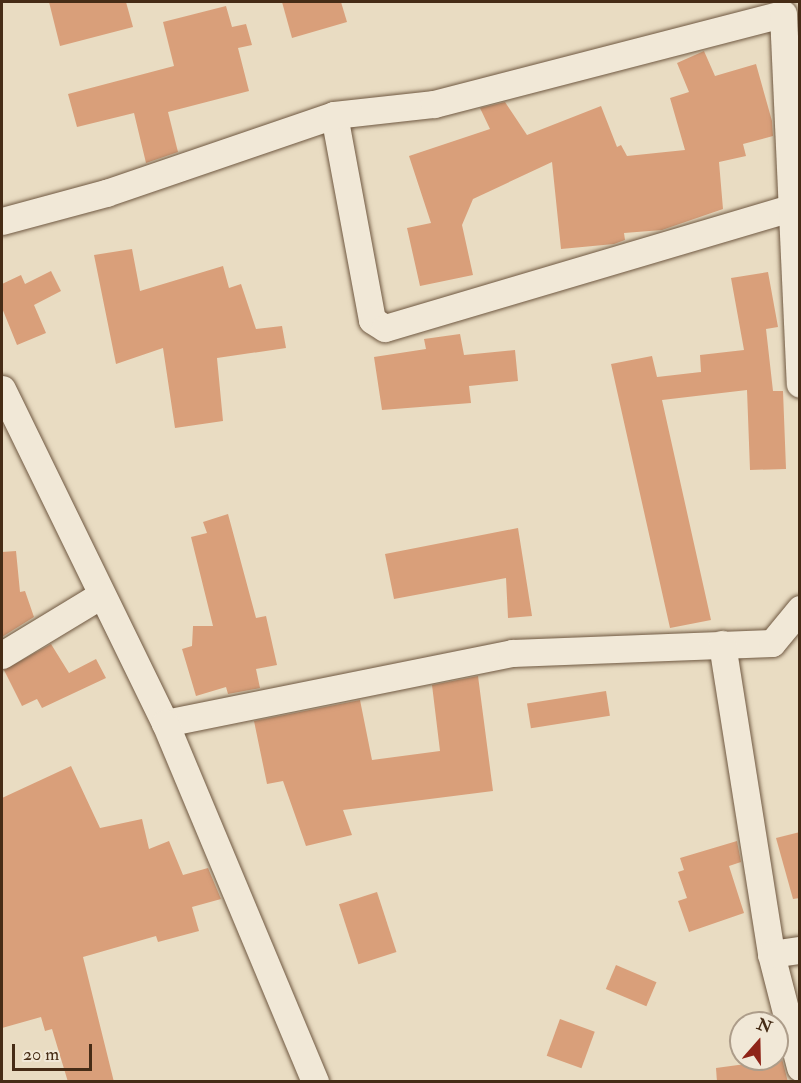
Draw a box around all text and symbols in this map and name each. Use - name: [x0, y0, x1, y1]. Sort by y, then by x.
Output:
- north arrow: [729, 1011, 789, 1071]
- text: N: [754, 1014, 775, 1038]
- scale bar: [15, 1032, 94, 1070]
- text: 20 m: [23, 1043, 59, 1066]

